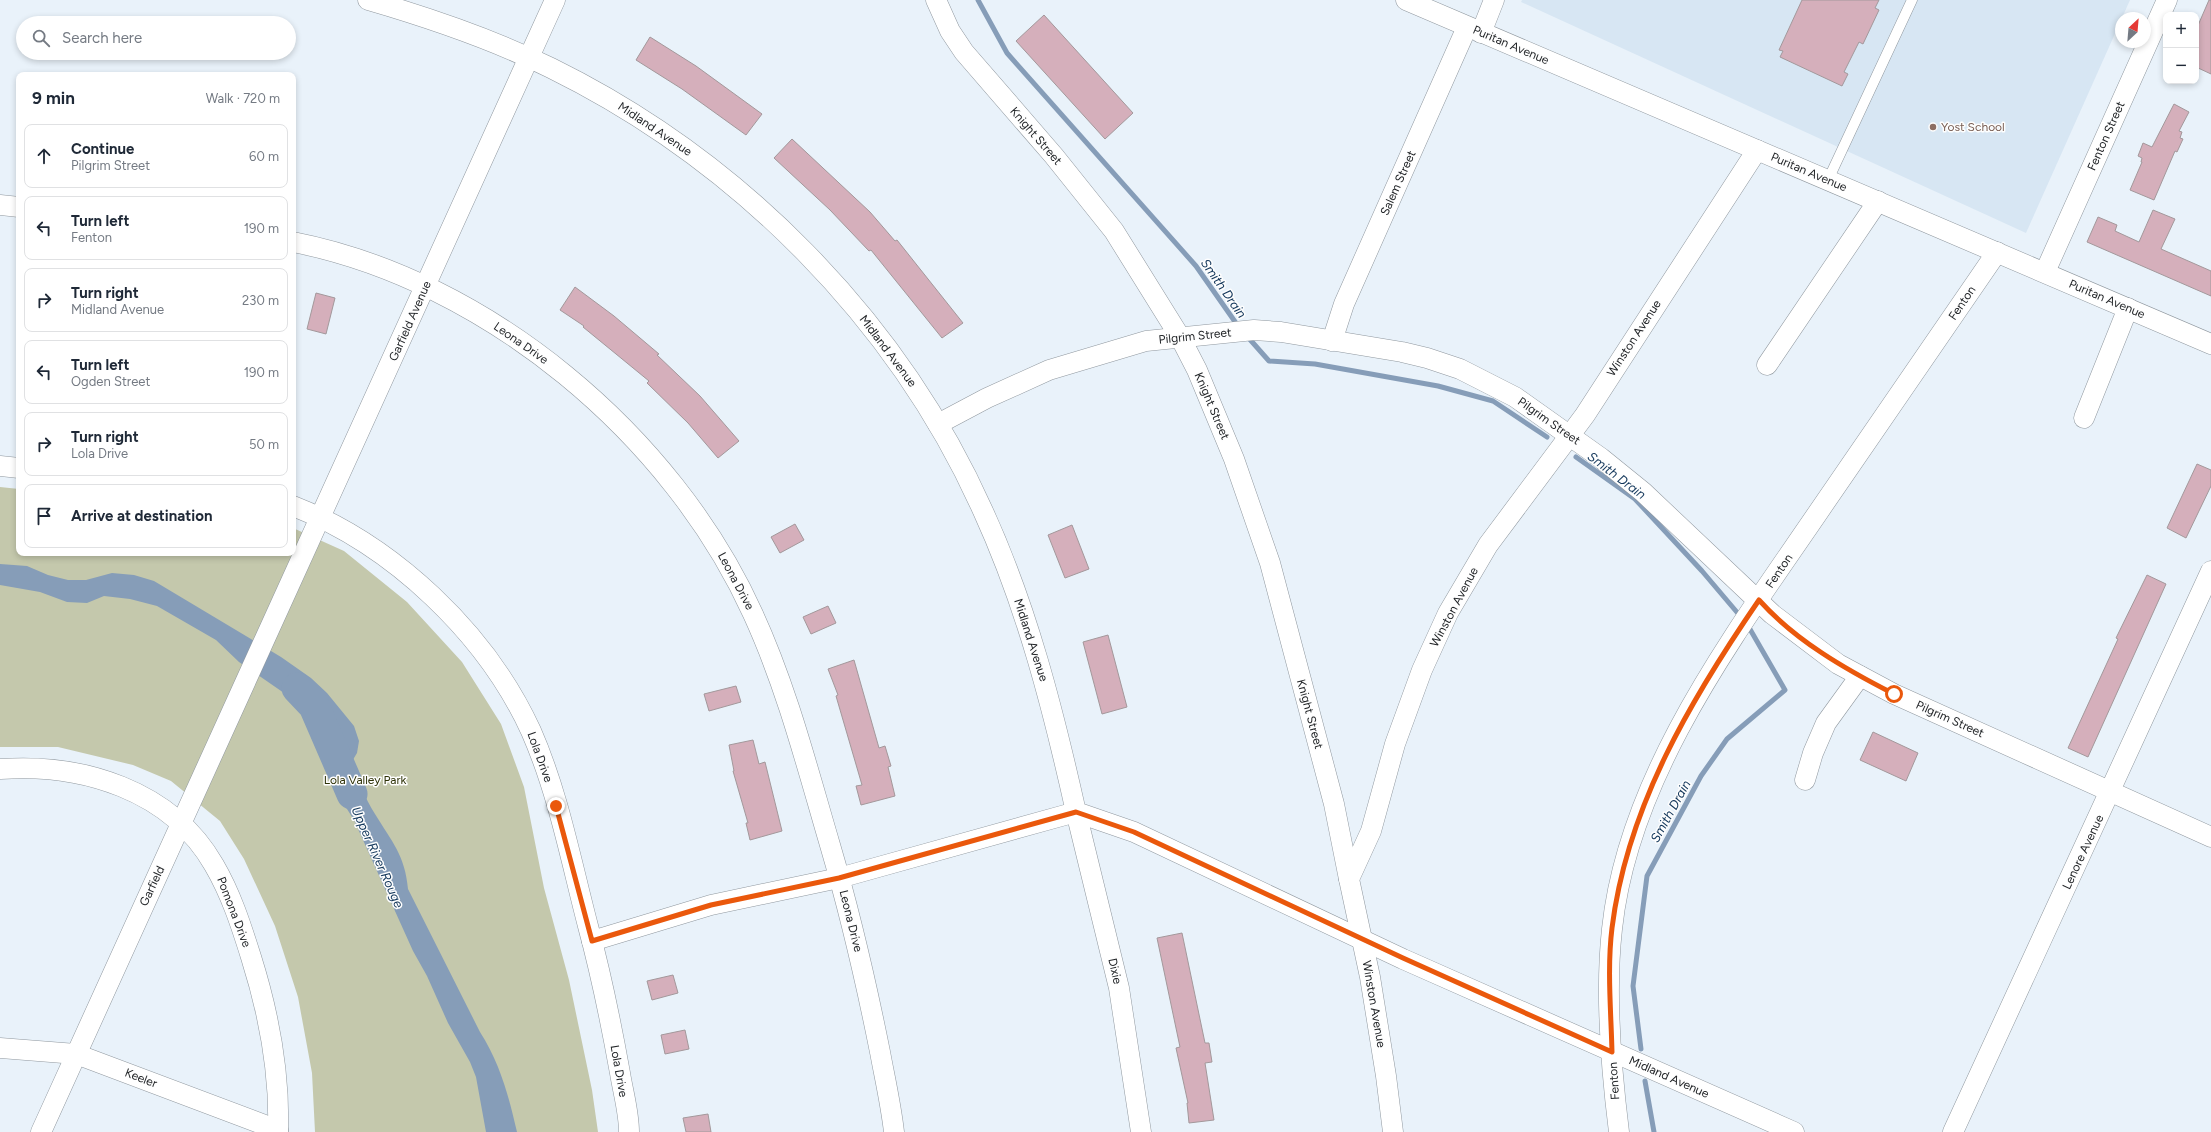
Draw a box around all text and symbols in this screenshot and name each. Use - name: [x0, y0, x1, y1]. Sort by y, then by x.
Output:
- north arrow: [2115, 12, 2151, 48]
- map controls: [2163, 12, 2199, 84]
- button: +: [2163, 12, 2199, 48]
- search box: [16, 16, 296, 60]
- street label: Puritan Avenue: [1471, 23, 1552, 67]
- icon: search: [30, 27, 52, 49]
- text: Search here: [62, 29, 142, 47]
- button: −: [2163, 48, 2199, 84]
- text: 9 min: [32, 88, 75, 108]
- text: Walk · 720 m: [206, 91, 280, 106]
- street label: Midland Avenue: [615, 99, 695, 159]
- street label: Fenton Street: [2084, 99, 2128, 173]
- street label: Knight Street: [1007, 104, 1065, 168]
- place label: Yost School: [1941, 120, 2005, 134]
- marker: Yost School: [1928, 122, 1938, 132]
- text: Continue: [71, 140, 134, 158]
- icon: ahead: [33, 145, 55, 167]
- street label: Salem Street: [1377, 148, 1419, 218]
- text: 60 m: [249, 149, 279, 164]
- street label: Puritan Avenue: [1769, 150, 1850, 194]
- text: Pilgrim Street: [71, 158, 150, 173]
- text: Turn left: [71, 212, 129, 230]
- icon: left: [33, 217, 55, 239]
- text: 190 m: [244, 221, 279, 236]
- text: Fenton: [71, 230, 112, 245]
- water label: Smith Drain: [1198, 256, 1249, 321]
- street label: Puritan Avenue: [2067, 277, 2148, 321]
- street label: Garfield Avenue: [386, 278, 434, 363]
- street label: Fenton: [1946, 283, 1979, 323]
- text: Turn right: [71, 284, 139, 302]
- icon: right: [33, 289, 55, 311]
- text: 230 m: [242, 293, 279, 308]
- street label: Winston Avenue: [1604, 297, 1664, 379]
- text: Midland Avenue: [71, 302, 164, 317]
- street label: Midland Avenue: [857, 312, 920, 390]
- street label: Leona Drive: [491, 319, 551, 367]
- street label: Pilgrim Street: [1158, 325, 1233, 347]
- text: Turn left: [71, 356, 129, 374]
- icon: left: [33, 361, 55, 383]
- text: 190 m: [244, 365, 279, 380]
- street label: Knight Street: [1192, 370, 1233, 442]
- text: Ogden Street: [71, 374, 150, 389]
- street label: Pilgrim Street: [1515, 394, 1583, 448]
- text: Turn right: [71, 428, 139, 446]
- icon: right: [33, 433, 55, 455]
- text: 50 m: [249, 437, 279, 452]
- text: Lola Drive: [71, 446, 128, 461]
- water label: Smith Drain: [1585, 449, 1649, 502]
- icon: arrive: [33, 505, 55, 527]
- text: Arrive at destination: [71, 507, 212, 525]
- street label: Leona Drive: [715, 550, 757, 613]
- street label: Fenton: [1763, 551, 1796, 591]
- street label: Winston Avenue: [1427, 564, 1481, 649]
- street label: Midland Avenue: [1011, 597, 1051, 683]
- street label: Knight Street: [1294, 678, 1326, 751]
- route start: [1885, 685, 1903, 703]
- street label: Pilgrim Street: [1914, 698, 1987, 740]
- street label: Lola Drive: [524, 730, 556, 785]
- park label: Lola Valley Park: [324, 773, 407, 787]
- water label: Smith Drain: [1647, 778, 1694, 845]
- route end: [547, 797, 565, 815]
- water label: Upper River Rouge: [348, 804, 407, 910]
- street label: Lenore Avenue: [2060, 812, 2107, 891]
- street label: Garfield: [137, 864, 167, 908]
- street label: Pomona Drive: [214, 875, 254, 950]
- street label: Leona Drive: [837, 889, 866, 954]
- street label: Dixie: [1105, 957, 1125, 986]
- street label: Winston Avenue: [1359, 959, 1389, 1049]
- street label: Lola Drive: [608, 1044, 631, 1099]
- street label: Midland Avenue: [1627, 1053, 1712, 1101]
- street label: Fenton: [1606, 1061, 1622, 1100]
- street label: Keeler: [123, 1065, 159, 1091]

